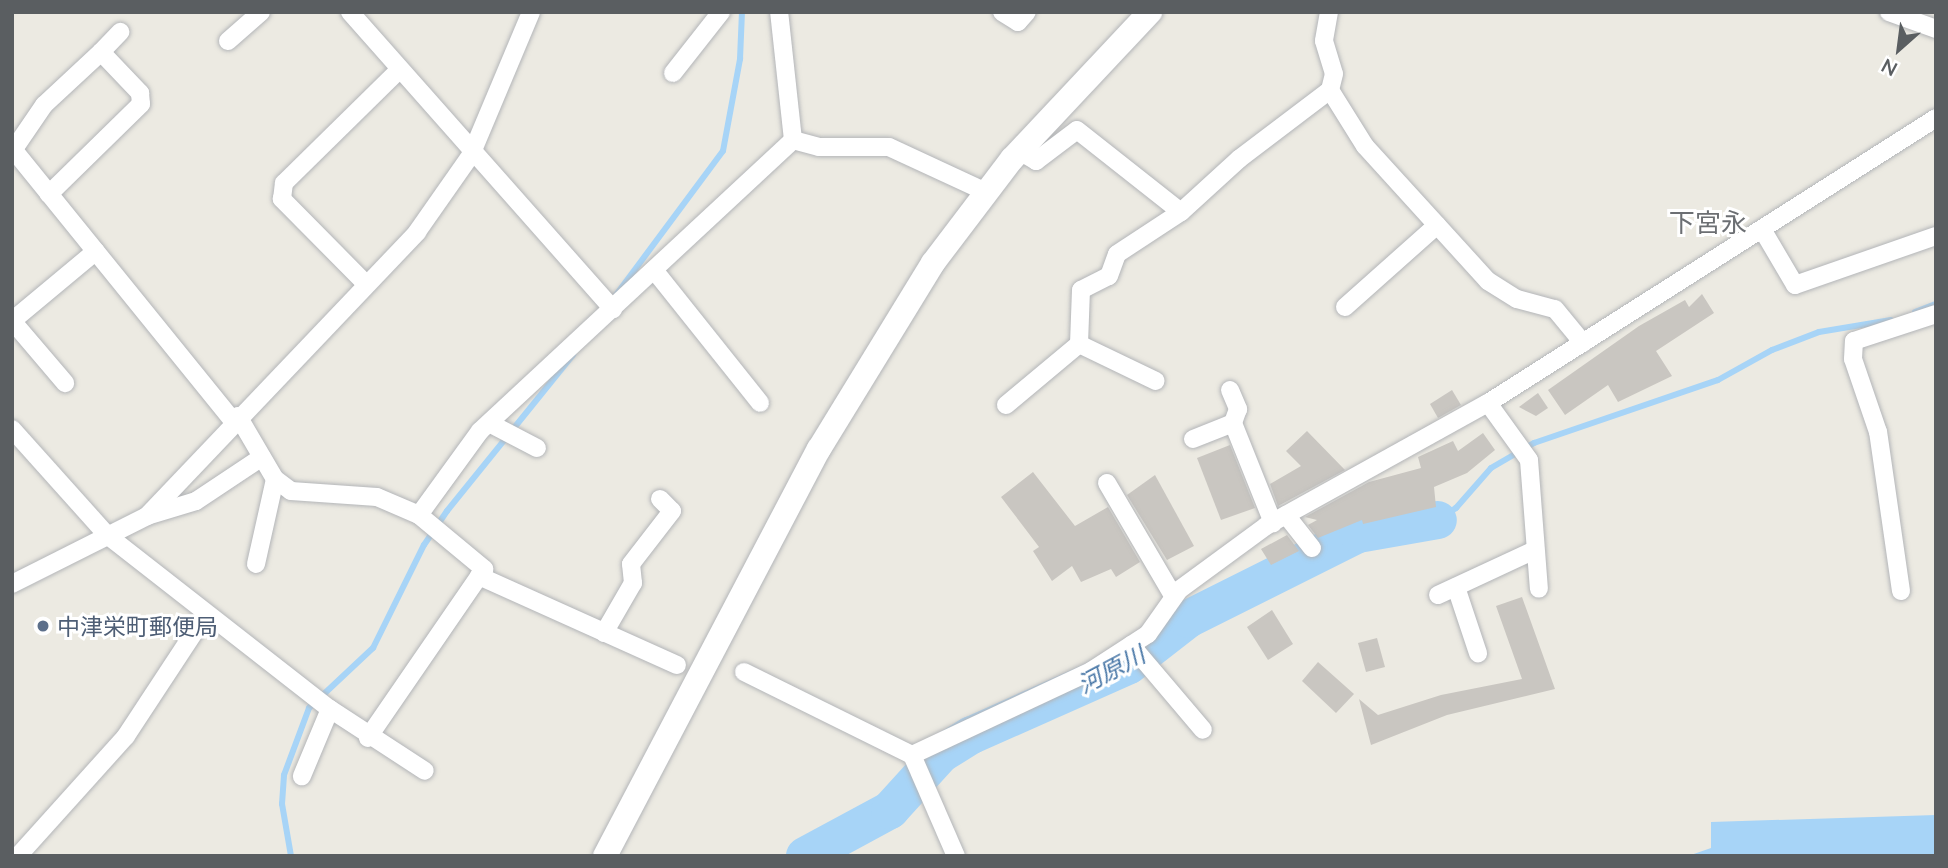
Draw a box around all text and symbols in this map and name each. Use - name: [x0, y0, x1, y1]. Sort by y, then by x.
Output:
- north arrow: [1864, 14, 1934, 84]
- text: N: [1877, 54, 1901, 82]
- district label: 下宮永: [1669, 207, 1747, 239]
- place label: 中津栄町郵便局: [57, 612, 218, 640]
- marker: 中津栄町郵便局: [35, 618, 51, 634]
- water label: 河原川: [1072, 639, 1150, 699]

